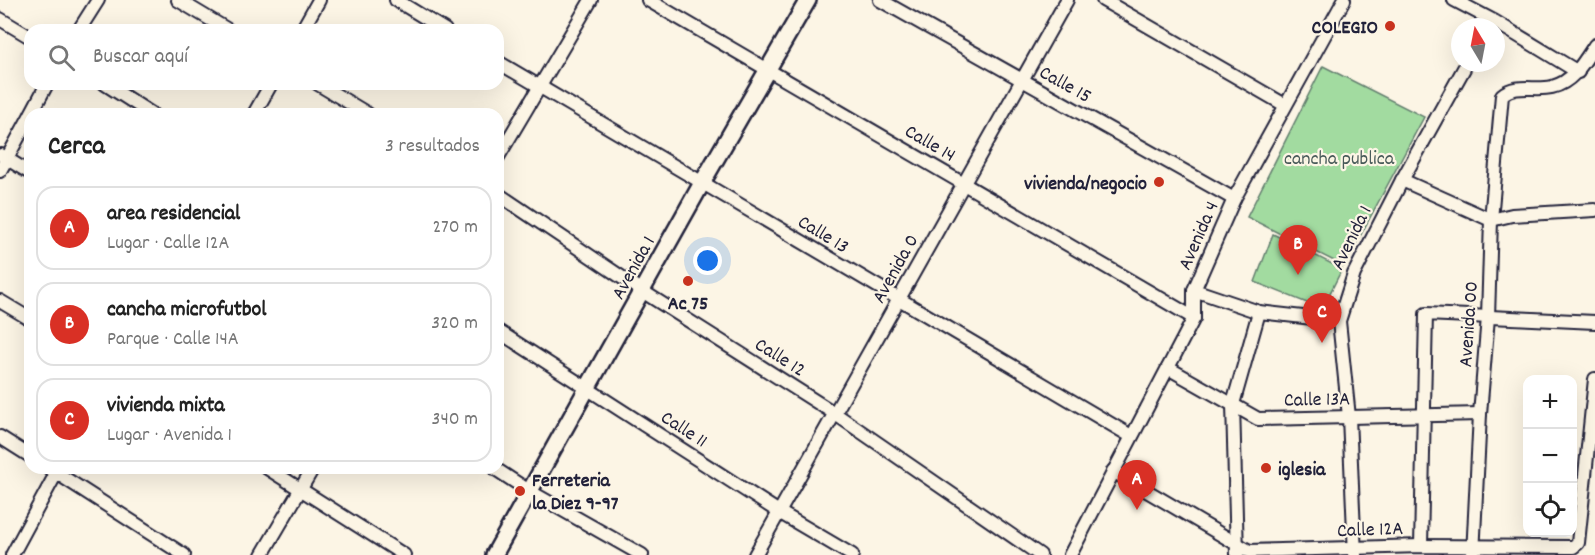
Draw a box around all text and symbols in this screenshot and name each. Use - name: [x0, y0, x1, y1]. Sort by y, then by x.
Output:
- place label: COLEGIO: [1312, 15, 1378, 43]
- north arrow: [1451, 18, 1505, 72]
- marker: COLEGIO: [1383, 19, 1397, 33]
- search box: [24, 24, 504, 90]
- icon: search: [45, 41, 78, 74]
- text: Buscar aquí: [93, 42, 188, 73]
- street label: Calle 15: [1033, 60, 1096, 111]
- street label: Calle 14: [899, 119, 960, 170]
- text: Cerca: [48, 129, 105, 166]
- text: 3 resultados: [385, 133, 480, 161]
- park label: cancha publica: [1284, 146, 1395, 174]
- place label: vivienda/negocio: [1024, 171, 1147, 199]
- marker: vivienda/negocio: [1152, 175, 1166, 189]
- street label: Avenida 4: [1172, 197, 1227, 275]
- text: area residencial: [107, 199, 240, 230]
- street label: Avenida 1: [1325, 201, 1380, 275]
- street label: Calle 13: [791, 209, 853, 262]
- text: A: [64, 214, 75, 242]
- text: 270 m: [432, 214, 478, 242]
- pin: B: [1278, 226, 1318, 275]
- text: Lugar · Calle 12A: [107, 230, 229, 258]
- street label: Avenida 0: [866, 230, 927, 309]
- street label: Avenida 1: [606, 232, 664, 305]
- your location: [693, 246, 722, 275]
- marker: Ac 75: [681, 274, 695, 288]
- street label: Avenida 00: [1453, 280, 1487, 368]
- place label: Ac 75: [668, 291, 708, 319]
- pin: C: [1302, 294, 1342, 343]
- text: cancha microfutbol: [107, 295, 266, 326]
- text: B: [65, 310, 74, 338]
- text: 320 m: [431, 310, 478, 338]
- text: Parque · Calle 14A: [107, 326, 239, 354]
- street label: Calle 12: [749, 332, 810, 385]
- map controls: [1523, 375, 1577, 537]
- button: +: [1523, 375, 1577, 429]
- street label: Calle 13A: [1284, 386, 1351, 416]
- text: vivienda mixta: [107, 391, 225, 422]
- street label: Calle 11: [654, 405, 712, 456]
- text: C: [65, 406, 74, 434]
- text: 340 m: [432, 406, 478, 434]
- text: Lugar · Avenida 1: [107, 422, 232, 450]
- button: −: [1523, 429, 1577, 483]
- place label: iglesia: [1278, 457, 1326, 485]
- pin: A: [1118, 460, 1156, 510]
- marker: iglesia: [1259, 461, 1273, 475]
- place label: Ferreteria la Diez 9-97: [532, 468, 619, 519]
- button: locate: [1523, 483, 1577, 537]
- marker: Ferreteria la Diez 9-97: [513, 484, 527, 498]
- street label: Calle 12A: [1337, 516, 1404, 546]

